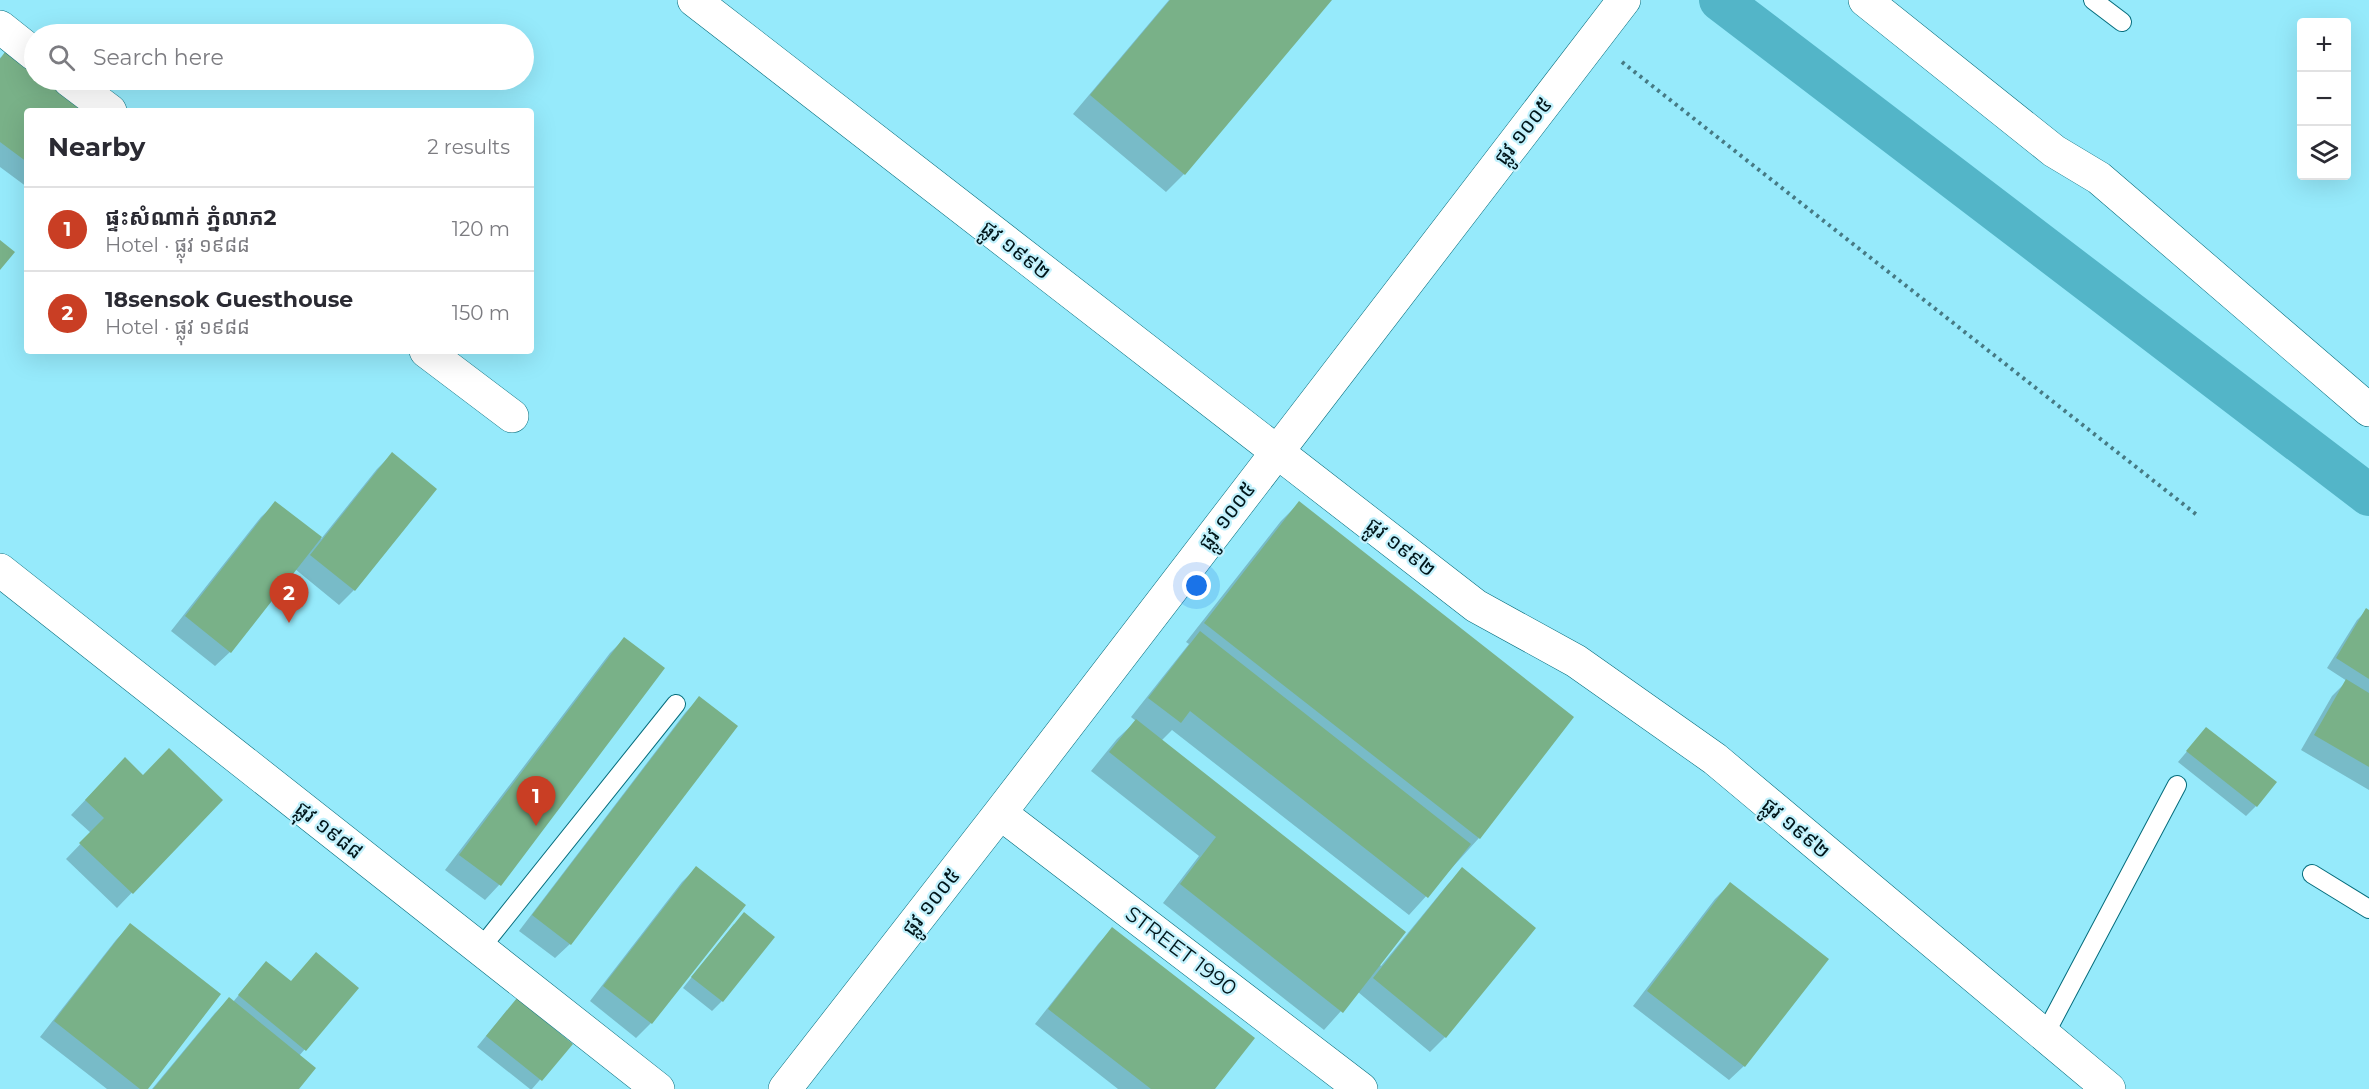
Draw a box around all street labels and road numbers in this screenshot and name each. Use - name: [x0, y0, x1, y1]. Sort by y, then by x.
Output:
- street label: ផ្លូវ ១០០៥: [1488, 92, 1562, 174]
- street label: ផ្លូវ ១៩៩២: [972, 215, 1056, 290]
- street label: ផ្លូវ ១០០៥: [1193, 477, 1266, 559]
- street label: ផ្លូវ ១៩៩២: [1357, 512, 1441, 587]
- street label: ផ្លូវ ១៩៩២: [1752, 792, 1836, 869]
- street label: ផ្លុវ ១៩៨៨: [286, 795, 368, 869]
- street label: ផ្លូវ ១០០៥: [896, 863, 970, 945]
- street label: STREET 1990: [1121, 901, 1242, 1001]

